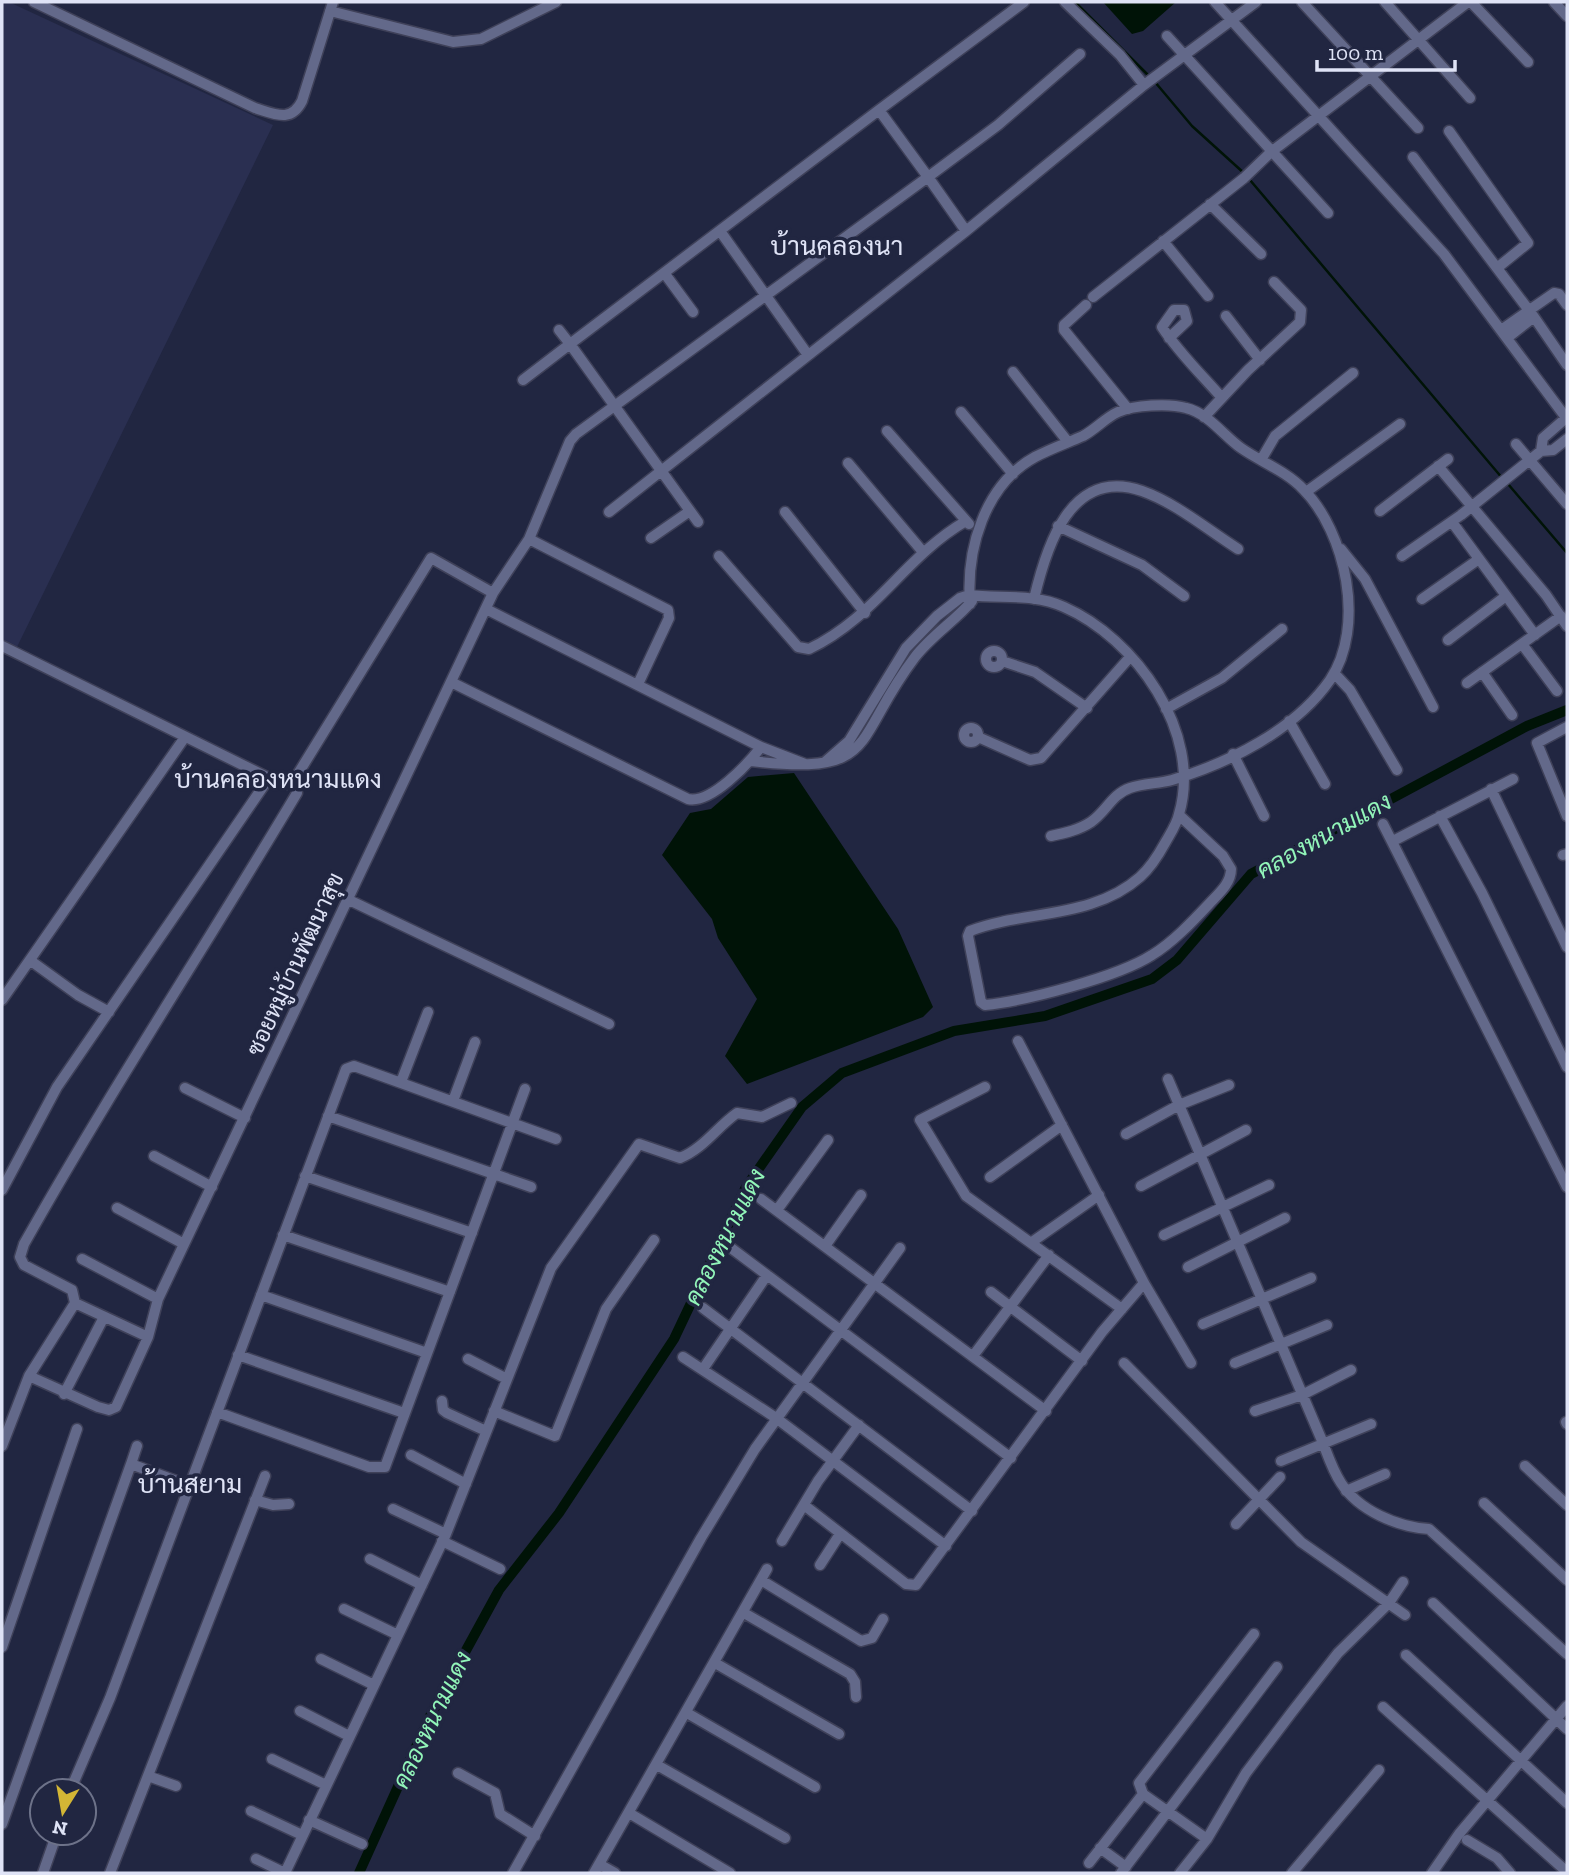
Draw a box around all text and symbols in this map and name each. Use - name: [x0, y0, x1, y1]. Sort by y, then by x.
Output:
- scale bar: [1317, 28, 1455, 72]
- text: 100 m: [1328, 40, 1383, 65]
- district label: บ้านคลองนา: [771, 230, 903, 262]
- district label: บ้านคลองหนามแดง: [174, 763, 382, 795]
- water label: คลองหนามแดง: [1251, 787, 1396, 884]
- street label: ซอยหมู่บ้านพัฒนาสุข: [239, 868, 352, 1061]
- water label: คลองหนามแดง: [678, 1164, 771, 1310]
- district label: บ้านสยาม: [138, 1468, 242, 1500]
- water label: คลองหนามแดง: [386, 1646, 477, 1793]
- north arrow: [28, 1777, 98, 1847]
- text: N: [51, 1816, 69, 1841]

